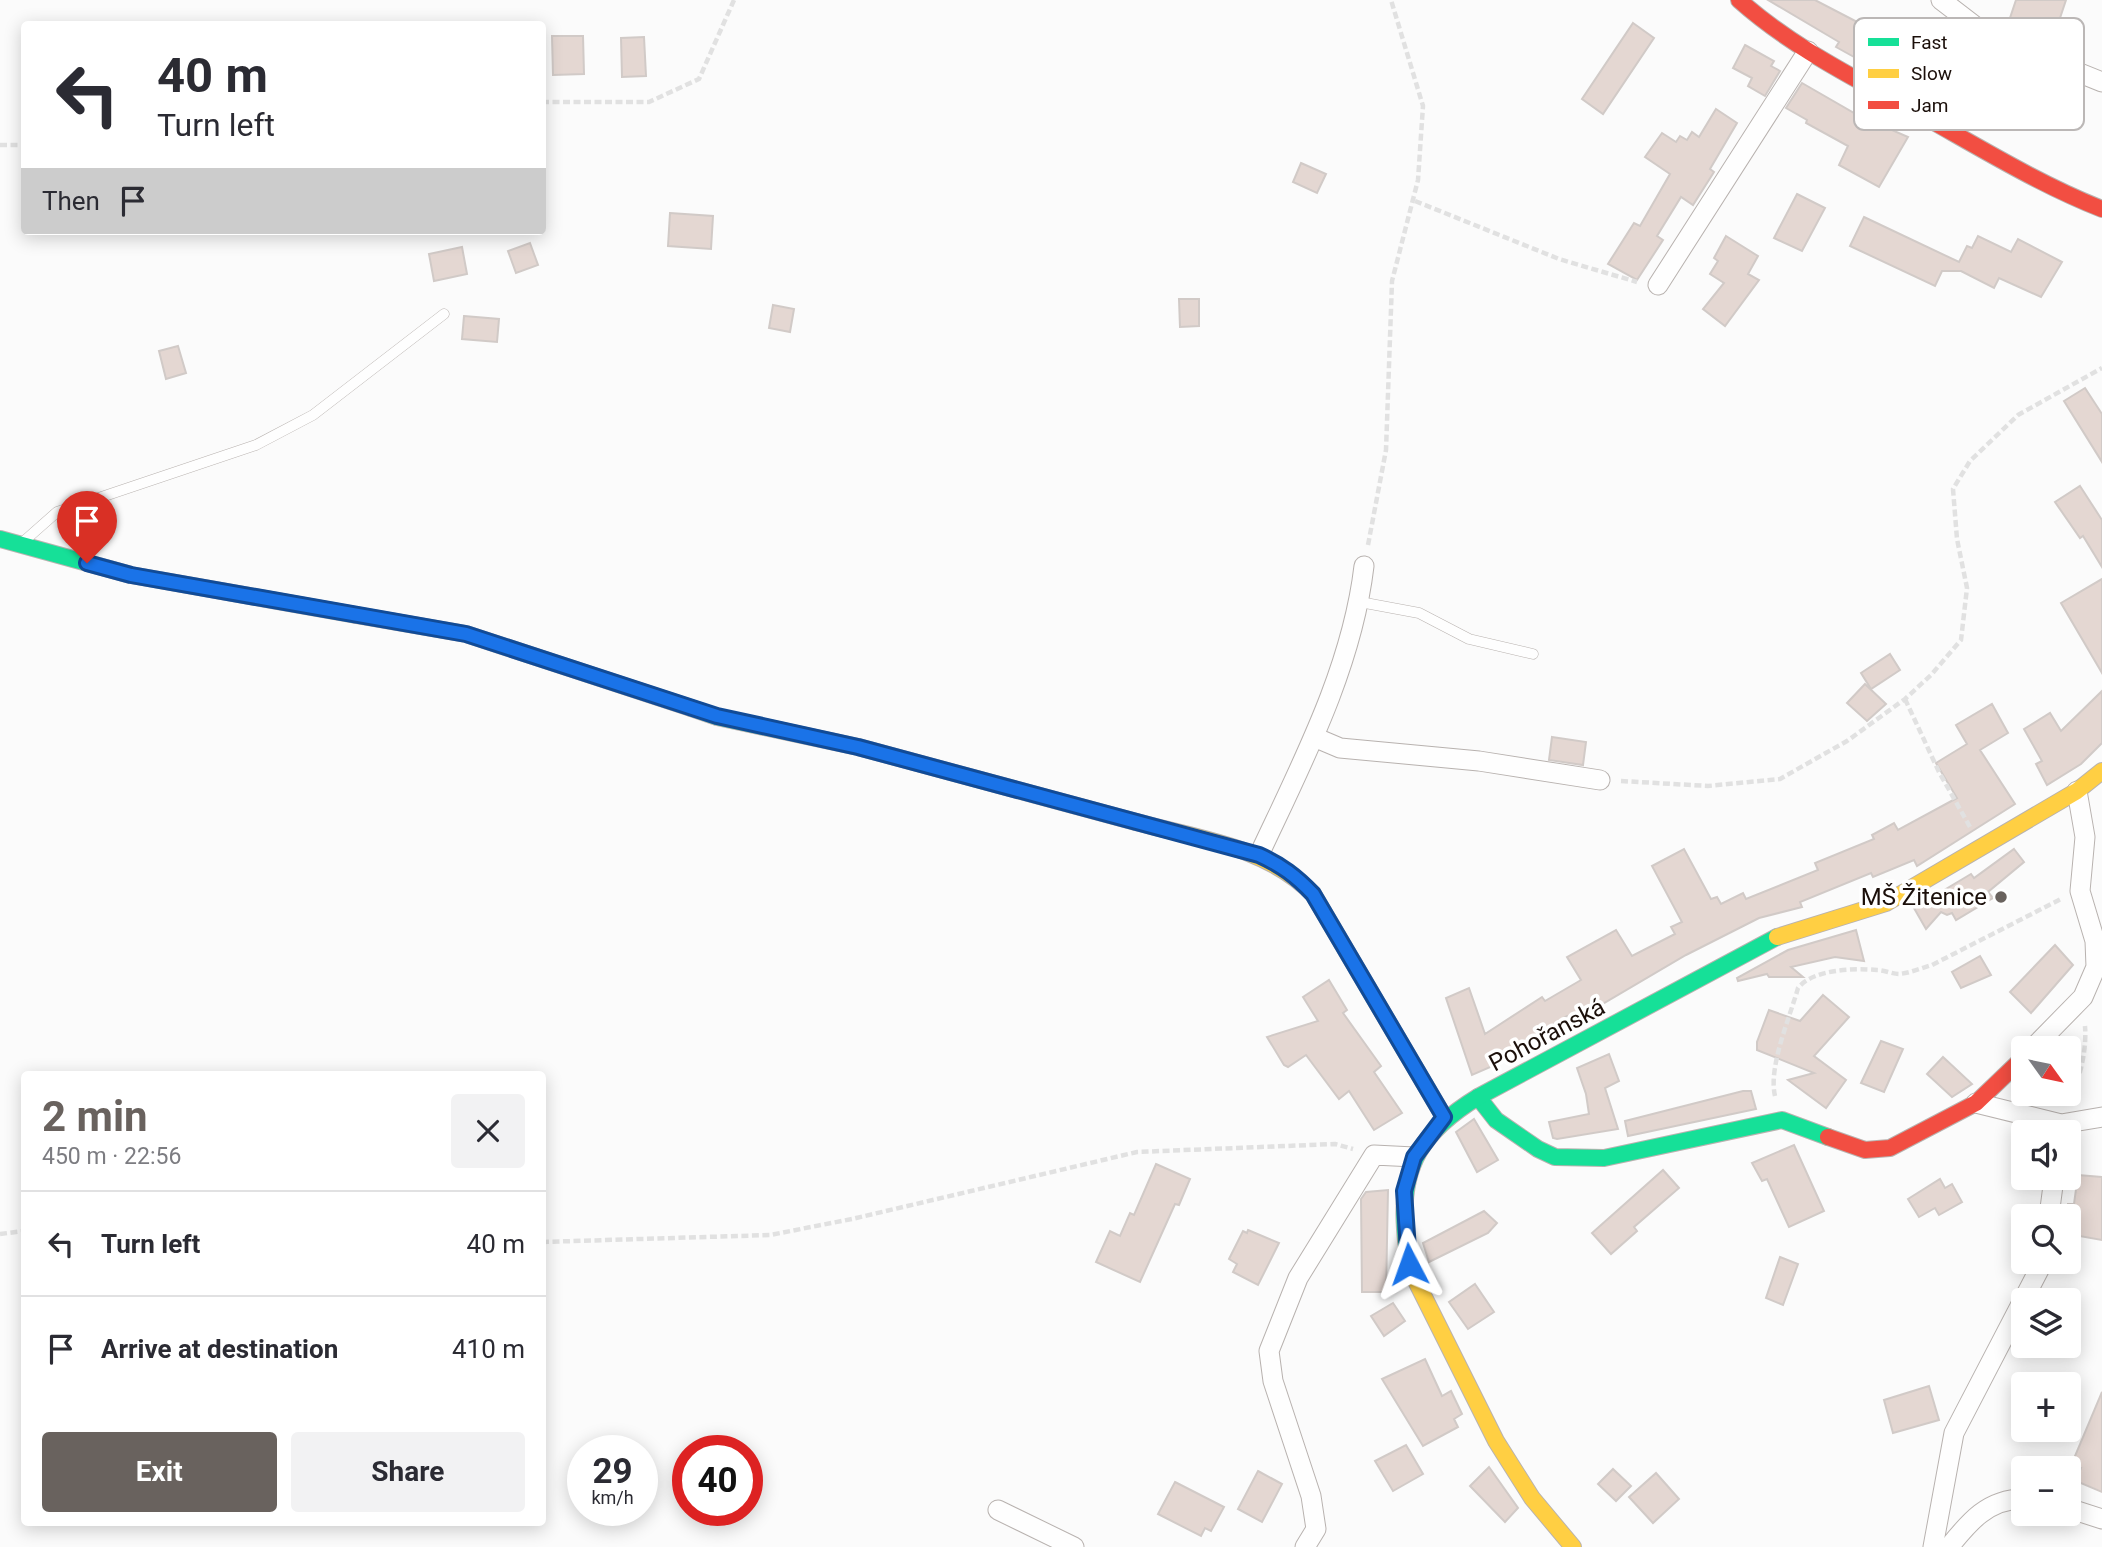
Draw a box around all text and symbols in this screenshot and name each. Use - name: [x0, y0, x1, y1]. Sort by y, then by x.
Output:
- legend: [1854, 18, 2084, 130]
- text: Fast: [1911, 31, 1948, 54]
- text: 40 m: [157, 47, 268, 104]
- icon: left: [42, 49, 133, 140]
- text: Slow: [1911, 62, 1952, 85]
- text: Jam: [1911, 94, 1948, 117]
- text: Turn left: [157, 106, 275, 144]
- icon: arrive: [114, 182, 152, 220]
- text: Then: [42, 186, 100, 216]
- pin: [57, 491, 117, 563]
- icon: arrive: [68, 502, 106, 540]
- place label: MŠ Žitenice: [1861, 883, 1987, 911]
- marker: MŠ Žitenice: [1993, 889, 2009, 905]
- street label: Pohořanská: [1484, 993, 1610, 1077]
- north arrow: [2011, 1036, 2081, 1106]
- map controls: [2011, 1036, 2081, 1526]
- text: 2 min: [42, 1092, 148, 1141]
- button: close: [451, 1094, 525, 1168]
- button: sound: [2011, 1120, 2081, 1190]
- text: 450 m · 22:56: [42, 1143, 181, 1170]
- button: search: [2011, 1204, 2081, 1274]
- icon: left: [42, 1225, 80, 1263]
- position arrow: [1372, 1227, 1446, 1301]
- text: Turn left: [101, 1229, 200, 1259]
- text: 40 m: [467, 1229, 525, 1259]
- button: layers: [2011, 1288, 2081, 1358]
- icon: arrive: [42, 1330, 80, 1368]
- text: Arrive at destination: [101, 1334, 338, 1364]
- text: 410 m: [452, 1334, 525, 1364]
- button: +: [2011, 1372, 2081, 1442]
- button: Exit: [42, 1432, 277, 1512]
- button: Share: [291, 1432, 525, 1512]
- speed limit sign: 40: [672, 1435, 763, 1526]
- text: 29: [592, 1451, 633, 1492]
- button: −: [2011, 1456, 2081, 1526]
- text: km/h: [591, 1487, 634, 1508]

